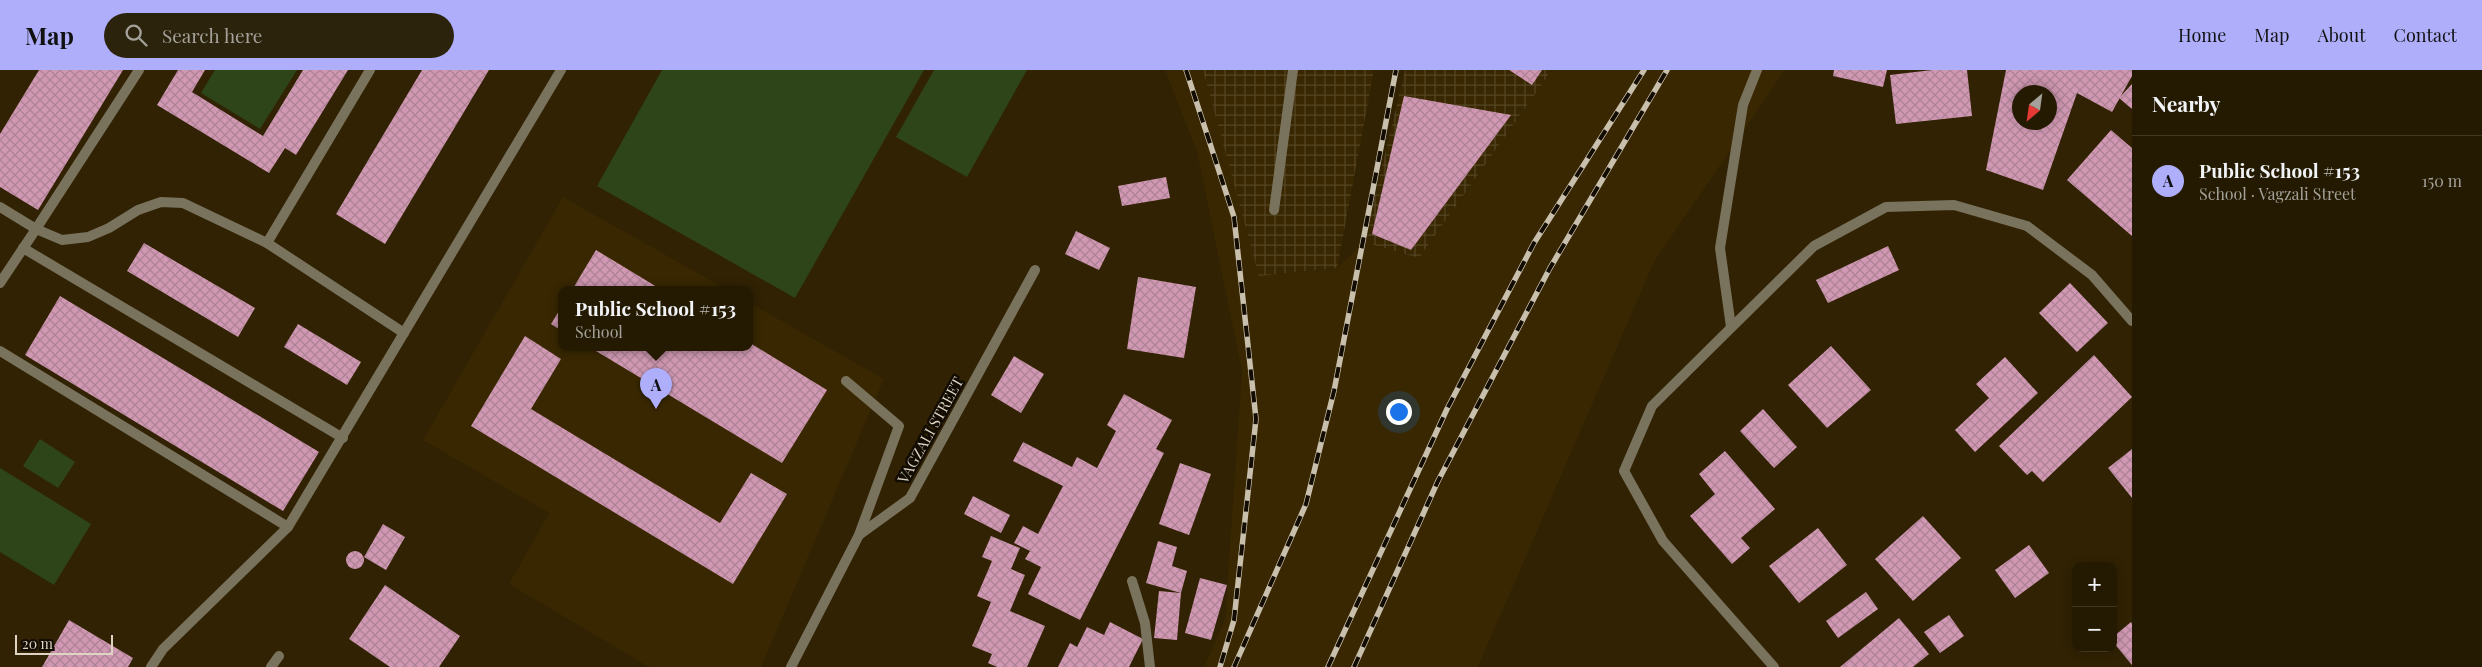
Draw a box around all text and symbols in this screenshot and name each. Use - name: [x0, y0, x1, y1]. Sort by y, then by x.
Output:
- search box: [104, 13, 454, 58]
- text: Map: [25, 19, 74, 51]
- icon: search: [122, 21, 150, 49]
- text: Search here: [162, 22, 262, 48]
- text: Home: [2178, 23, 2226, 47]
- text: Map: [2254, 23, 2289, 47]
- text: About: [2317, 23, 2366, 47]
- text: Contact: [2394, 23, 2457, 47]
- north arrow: [2012, 85, 2057, 130]
- text: Nearby: [2152, 89, 2221, 117]
- text: Public School #153: [2199, 157, 2360, 183]
- text: A: [2163, 170, 2173, 191]
- text: 150 m: [2422, 170, 2462, 191]
- text: School · Vagzali Street: [2199, 183, 2356, 204]
- popup: [558, 286, 753, 351]
- text: Public School #153: [575, 295, 736, 321]
- text: School: [575, 321, 623, 342]
- pin: A: [640, 368, 672, 409]
- street label: VAGZALI STREET: [892, 373, 968, 488]
- your location: [1386, 399, 1412, 425]
- map controls: [2072, 562, 2117, 652]
- button: +: [2072, 562, 2117, 607]
- button: −: [2072, 607, 2117, 652]
- scale bar: [15, 632, 112, 655]
- text: 20 m: [22, 634, 53, 653]

